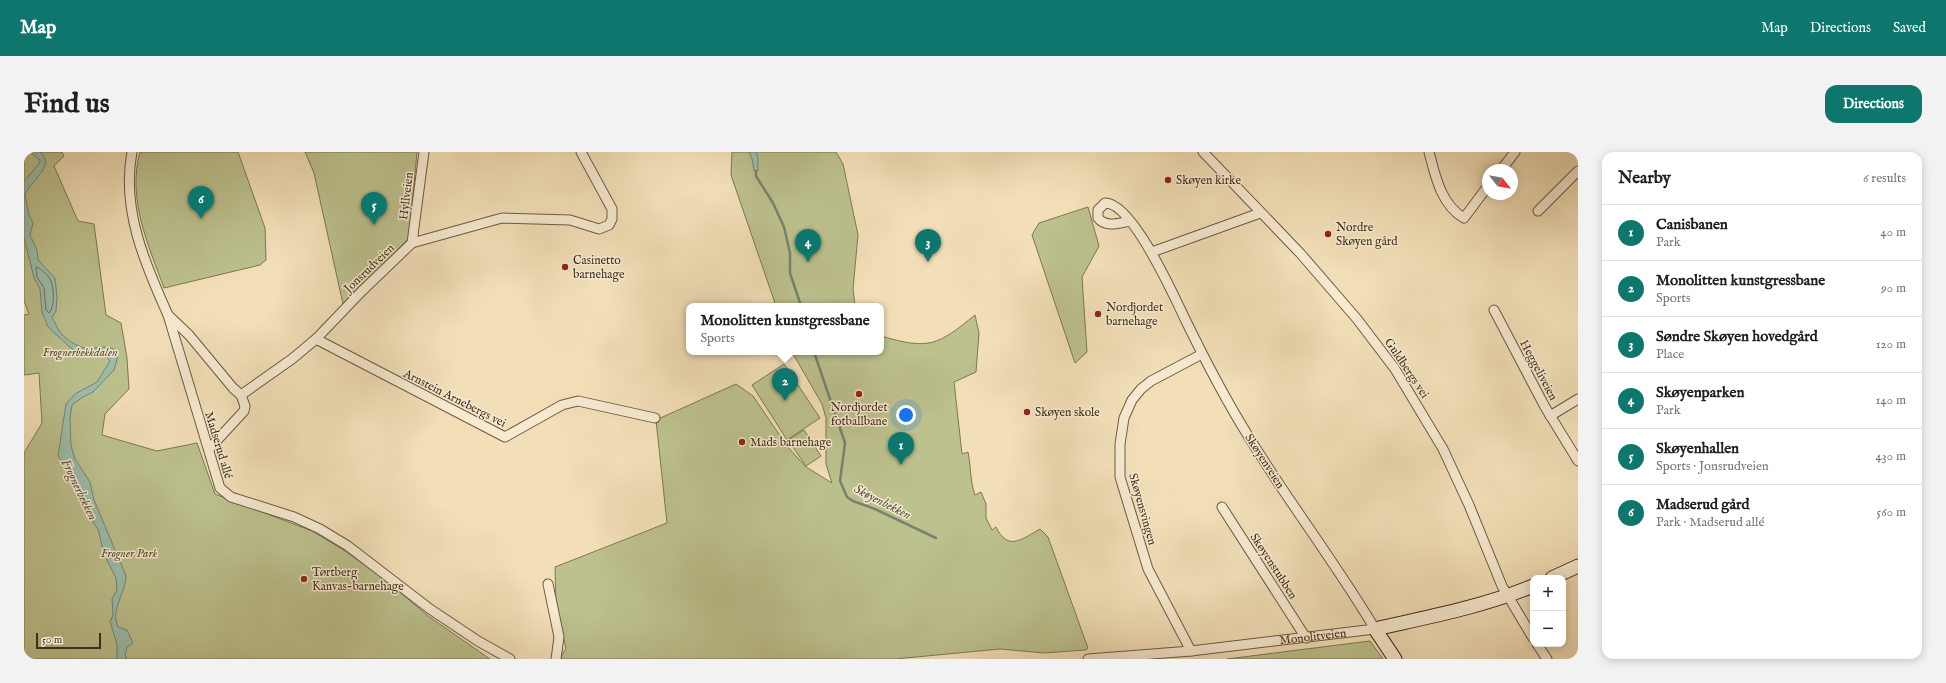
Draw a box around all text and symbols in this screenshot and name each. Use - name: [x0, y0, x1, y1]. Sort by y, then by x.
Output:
- text: Map: [20, 16, 56, 40]
- text: Map: [1761, 19, 1788, 37]
- text: Directions: [1810, 19, 1871, 37]
- text: Saved: [1893, 19, 1926, 37]
- button: Directions: [1825, 85, 1922, 123]
- text: Find us: [24, 87, 110, 122]
- north arrow: [1482, 164, 1518, 200]
- text: Nearby: [1618, 168, 1671, 189]
- text: 6 results: [1863, 170, 1906, 187]
- street label: Hyllveien: [396, 171, 417, 221]
- place label: Skøyen kirke: [1176, 173, 1241, 188]
- marker: Skøyen kirke: [1163, 175, 1173, 185]
- pin: 6: [188, 186, 214, 219]
- pin: 5: [361, 192, 387, 225]
- text: Canisbanen: [1656, 215, 1728, 234]
- place label: Nordre Skøyen gård: [1336, 220, 1398, 249]
- text: 1: [1629, 224, 1633, 241]
- text: 40 m: [1880, 224, 1906, 241]
- pin: 4: [795, 229, 821, 262]
- pin: 3: [915, 229, 941, 262]
- marker: Nordre Skøyen gård: [1323, 229, 1333, 239]
- text: Park: [1656, 234, 1681, 251]
- street label: Jonsrudveien: [340, 240, 399, 298]
- place label: Casinetto barnehage: [573, 253, 625, 282]
- marker: Casinetto barnehage: [560, 262, 570, 272]
- text: Monolitten kunstgressbane: [1656, 271, 1825, 290]
- text: 2: [1628, 280, 1634, 297]
- text: 90 m: [1881, 280, 1906, 297]
- text: Sports: [1656, 290, 1691, 307]
- place label: Nordjordet barnehage: [1106, 300, 1163, 329]
- popup: [686, 303, 884, 355]
- marker: Nordjordet barnehage: [1093, 309, 1103, 319]
- text: Monolitten kunstgressbane: [700, 311, 870, 330]
- text: Søndre Skøyen hovedgård: [1656, 327, 1818, 346]
- text: Sports: [700, 330, 735, 347]
- street label: Guldbergs vei: [1381, 335, 1432, 401]
- text: 3: [1629, 336, 1633, 353]
- text: 120 m: [1876, 336, 1906, 353]
- street label: Heggeliveien: [1516, 337, 1561, 404]
- park label: Frognerbekkdalen: [42, 345, 118, 361]
- text: Place: [1656, 346, 1684, 363]
- street label: Arnstein Arnebergs vei: [400, 366, 509, 431]
- pin: 2: [772, 368, 798, 401]
- text: Skøyenparken: [1656, 383, 1744, 402]
- marker: Nordjordet fotballbane: [854, 389, 864, 399]
- text: 4: [1628, 392, 1634, 409]
- text: 140 m: [1876, 392, 1906, 409]
- place label: Nordjordet fotballbane: [831, 400, 888, 429]
- text: Park: [1656, 402, 1681, 419]
- your location: [896, 405, 916, 425]
- place label: Skøyen skole: [1035, 405, 1100, 420]
- marker: Skøyen skole: [1022, 407, 1032, 417]
- street label: Madserud allé: [201, 410, 236, 481]
- street label: Skøyenveien: [1241, 431, 1288, 492]
- pin: 1: [888, 432, 914, 465]
- place label: Mads barnehage: [750, 435, 832, 450]
- marker: Mads barnehage: [737, 437, 747, 447]
- text: Skøyenhallen: [1656, 439, 1739, 458]
- text: 5: [1629, 448, 1633, 465]
- text: 430 m: [1876, 448, 1906, 465]
- water label: Frognerbekken: [56, 456, 101, 524]
- text: Sports · Jonsrudveien: [1656, 458, 1769, 475]
- street label: Skøyensvingen: [1125, 471, 1160, 547]
- water label: Skøyenbekken: [851, 481, 914, 524]
- text: Madserud gård: [1656, 495, 1749, 514]
- text: 6: [1628, 504, 1634, 521]
- text: 560 m: [1877, 504, 1906, 521]
- text: Park · Madserud allé: [1656, 514, 1765, 531]
- street label: Skøyenstubben: [1247, 530, 1301, 603]
- park label: Frogner Park: [101, 546, 157, 562]
- place label: Tørtberg Kanvas-barnehage: [312, 565, 404, 594]
- marker: Tørtberg Kanvas-barnehage: [299, 574, 309, 584]
- map controls: [1530, 575, 1566, 647]
- button: +: [1530, 575, 1566, 611]
- button: −: [1530, 611, 1566, 647]
- street label: Monolitveien: [1279, 625, 1348, 648]
- scale bar: [36, 631, 101, 650]
- text: 50 m: [42, 633, 62, 647]

